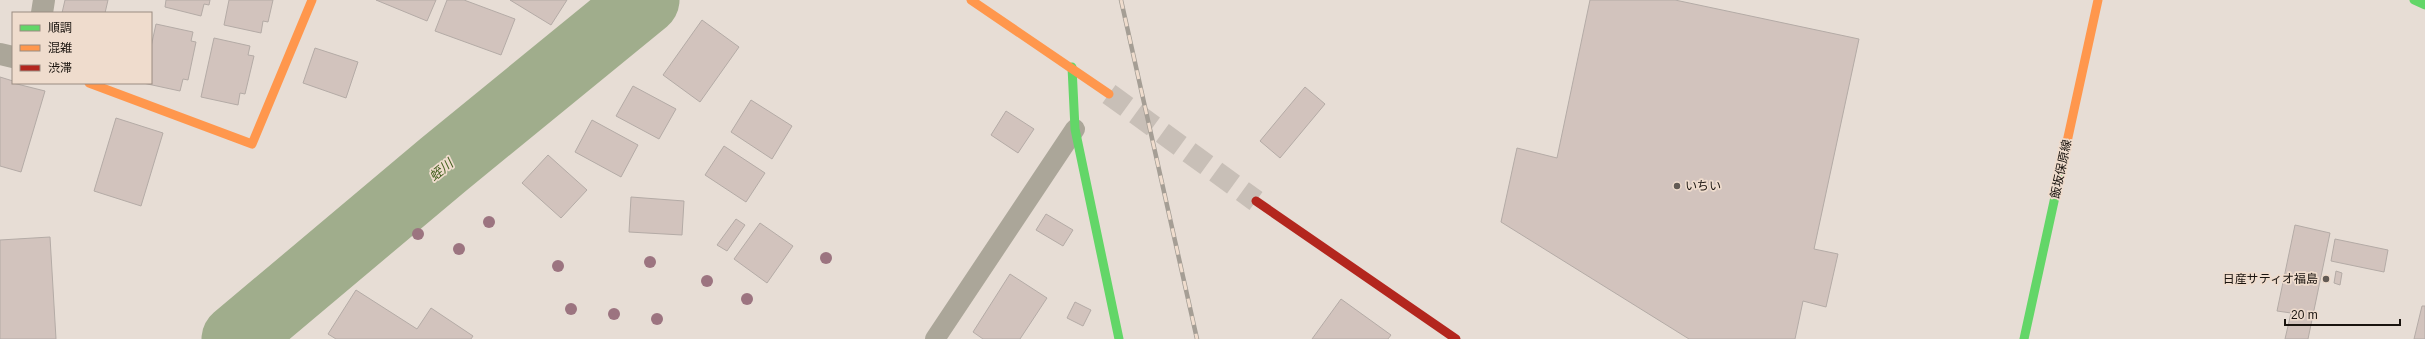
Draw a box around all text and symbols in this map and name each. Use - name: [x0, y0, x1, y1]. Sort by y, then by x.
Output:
- legend: [12, 12, 152, 84]
- text: 順調: [48, 21, 72, 35]
- text: 混雑: [48, 41, 72, 55]
- text: 渋滞: [48, 61, 72, 75]
- street label: 飯坂保原線: [2048, 138, 2074, 200]
- water label: 蛭川: [426, 155, 457, 184]
- place label: いちい: [1685, 179, 1721, 193]
- marker: いちい: [1672, 181, 1682, 191]
- place label: 日産サティオ福島: [2223, 272, 2318, 286]
- marker: 日産サティオ福島: [2321, 274, 2331, 284]
- scale bar: [2285, 301, 2400, 327]
- text: 20 m: [2291, 308, 2318, 322]

